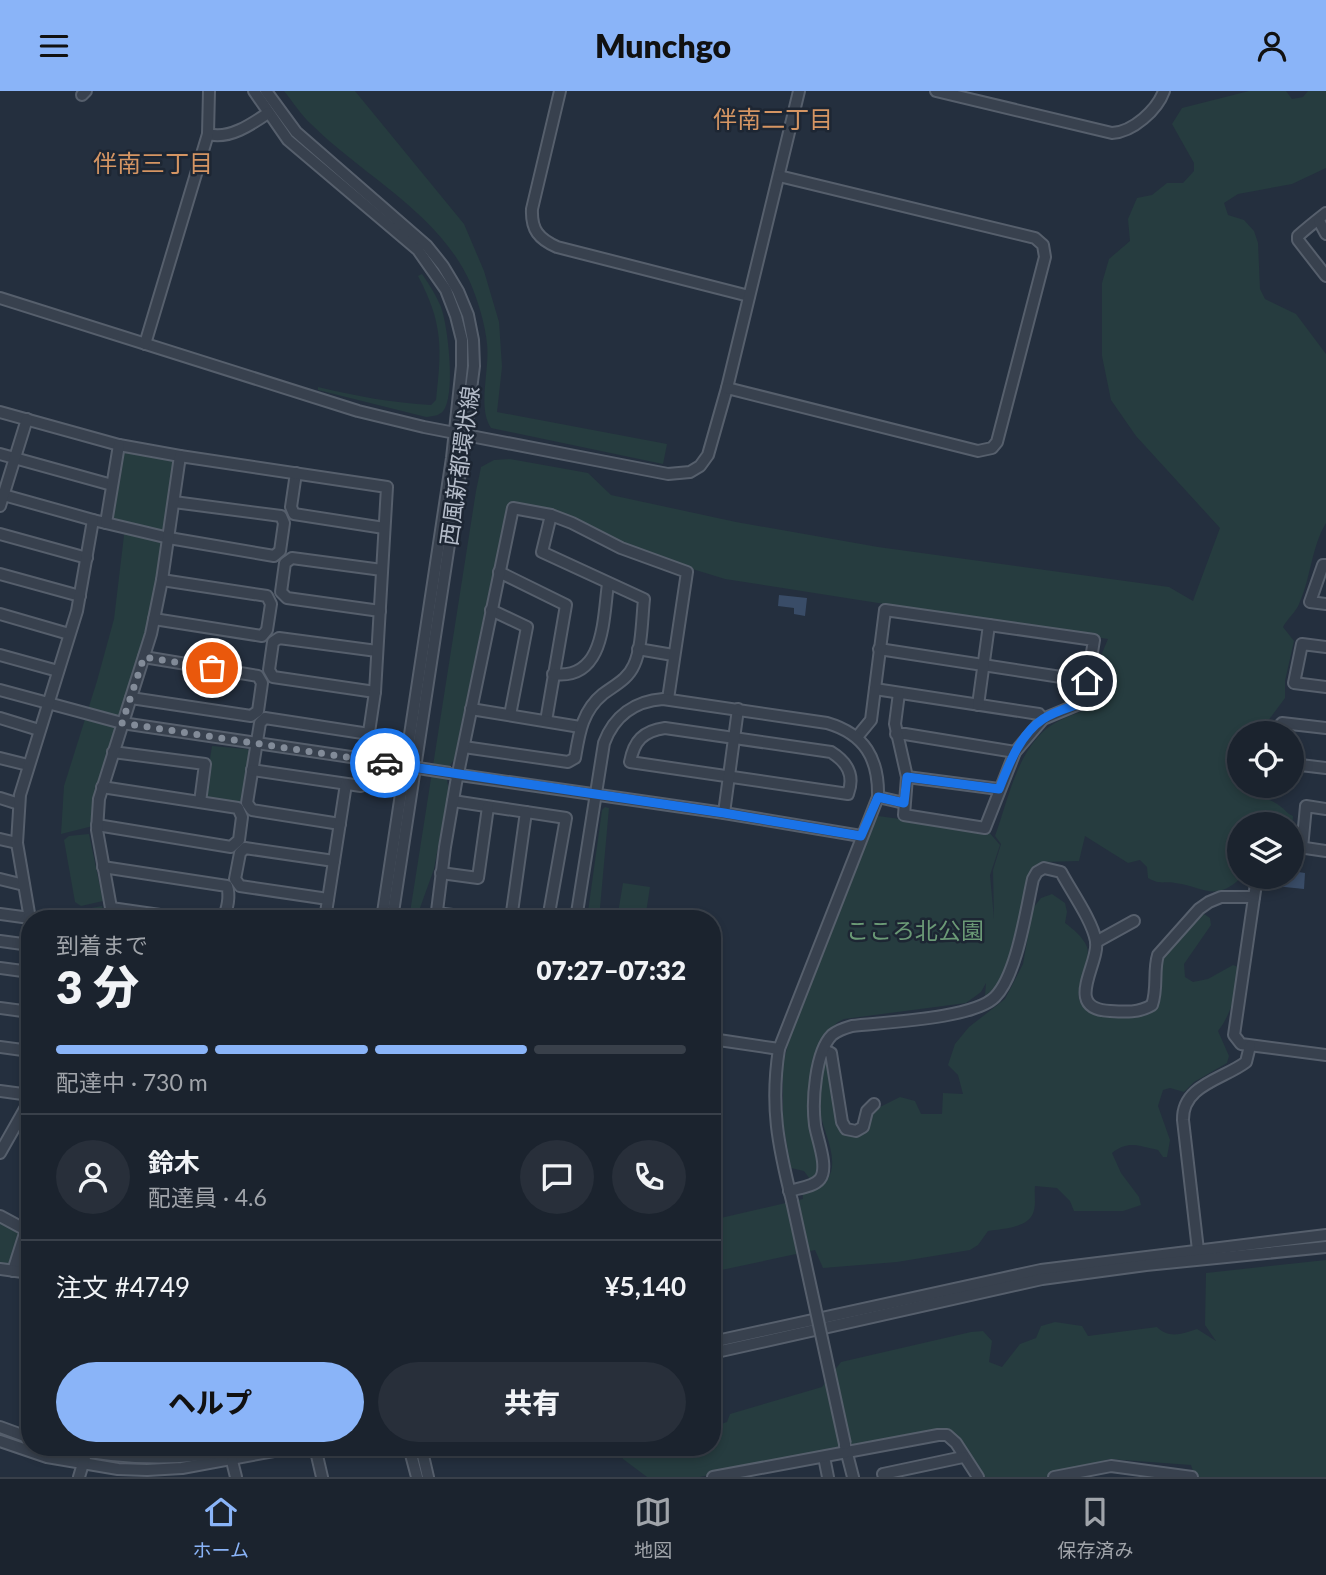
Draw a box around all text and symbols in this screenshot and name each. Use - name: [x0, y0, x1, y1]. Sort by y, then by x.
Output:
- text: Munchgo: [595, 26, 731, 65]
- icon: menu: [35, 27, 73, 65]
- icon: person: [1253, 27, 1291, 65]
- district label: 伴南二丁目: [713, 104, 833, 133]
- district label: 伴南三丁目: [93, 148, 213, 177]
- street label: 西風新都環状線: [434, 384, 484, 548]
- pin: [182, 638, 242, 698]
- icon: bag: [193, 649, 231, 687]
- pin: [1057, 651, 1117, 711]
- icon: home: [1068, 662, 1106, 700]
- map controls: [1227, 721, 1304, 889]
- button: locate: [1227, 721, 1304, 798]
- courier: [350, 728, 420, 798]
- icon: car: [366, 744, 404, 782]
- button: layers: [1227, 812, 1304, 889]
- park label: こころ北公園: [846, 916, 984, 944]
- text: 到着まで: [56, 931, 148, 959]
- text: 07:27–07:32: [536, 954, 686, 986]
- text: 3 分: [56, 959, 139, 1014]
- text: 配達中 · 730 m: [56, 1068, 208, 1096]
- button: person: [56, 1140, 130, 1214]
- button: chat: [520, 1140, 594, 1214]
- button: phone: [612, 1140, 686, 1214]
- text: 鈴木: [148, 1146, 200, 1178]
- text: 配達員 · 4.6: [148, 1183, 267, 1211]
- text: ¥5,140: [605, 1270, 686, 1302]
- text: 注文 #4749: [56, 1271, 190, 1303]
- button: ヘルプ: [56, 1362, 364, 1442]
- button: 共有: [378, 1362, 686, 1442]
- tab: ホーム: [193, 1493, 249, 1562]
- tab: 地図: [634, 1493, 672, 1562]
- tab: 保存済み: [1057, 1493, 1133, 1562]

